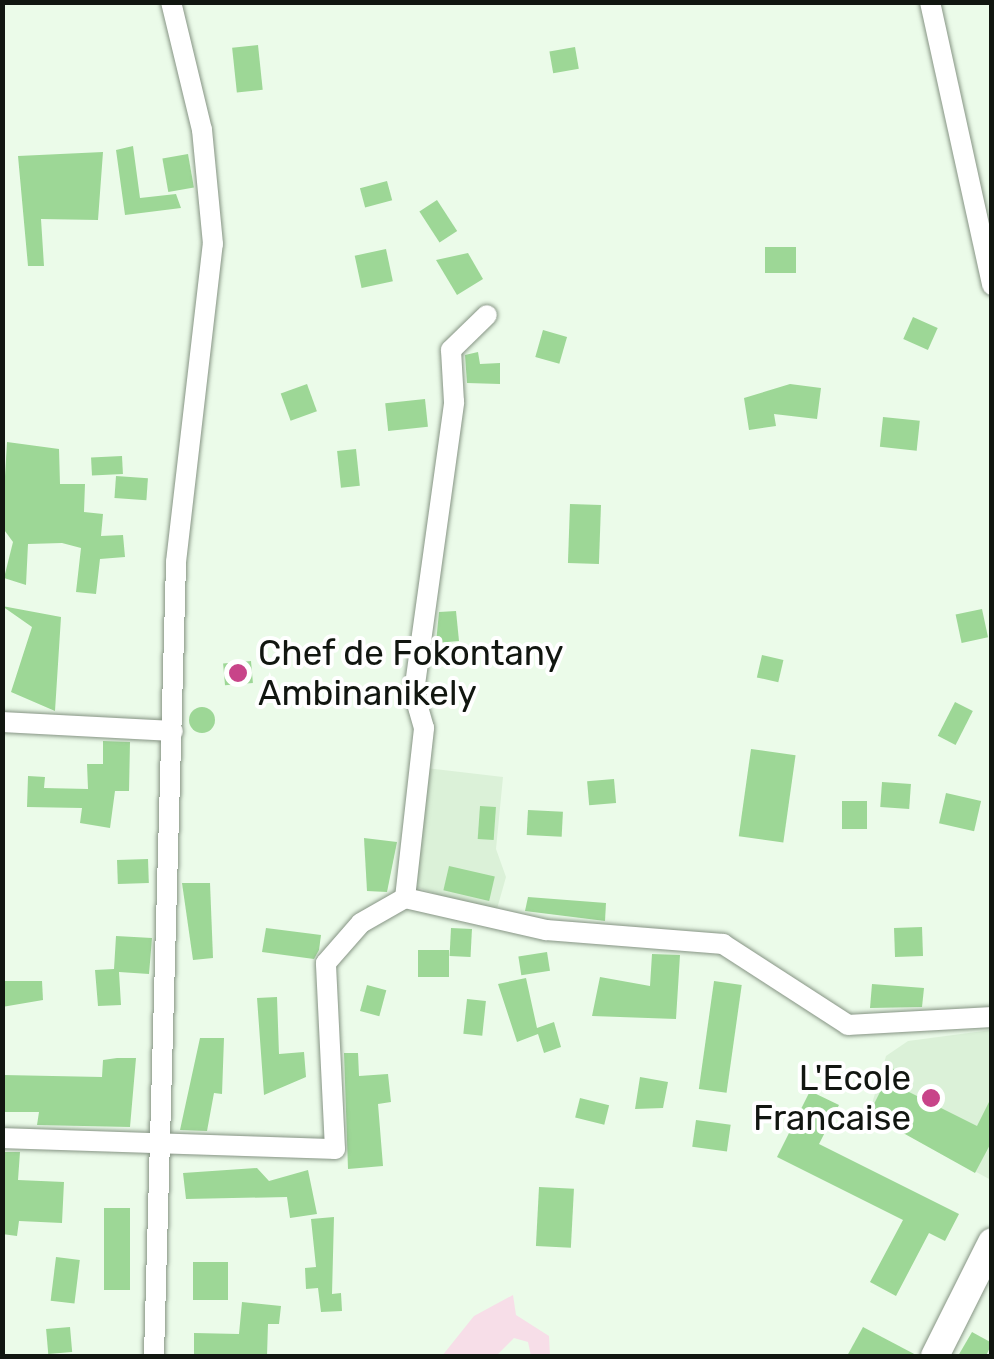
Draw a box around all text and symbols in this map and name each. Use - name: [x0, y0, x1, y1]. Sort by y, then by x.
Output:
- place label: Chef de Fokontany Ambinanikely: [258, 632, 564, 714]
- marker: Chef de Fokontany Ambinanikely: [227, 662, 249, 684]
- place label: L'Ecole Francaise: [753, 1057, 911, 1139]
- marker: L'Ecole Francaise: [920, 1087, 942, 1109]

